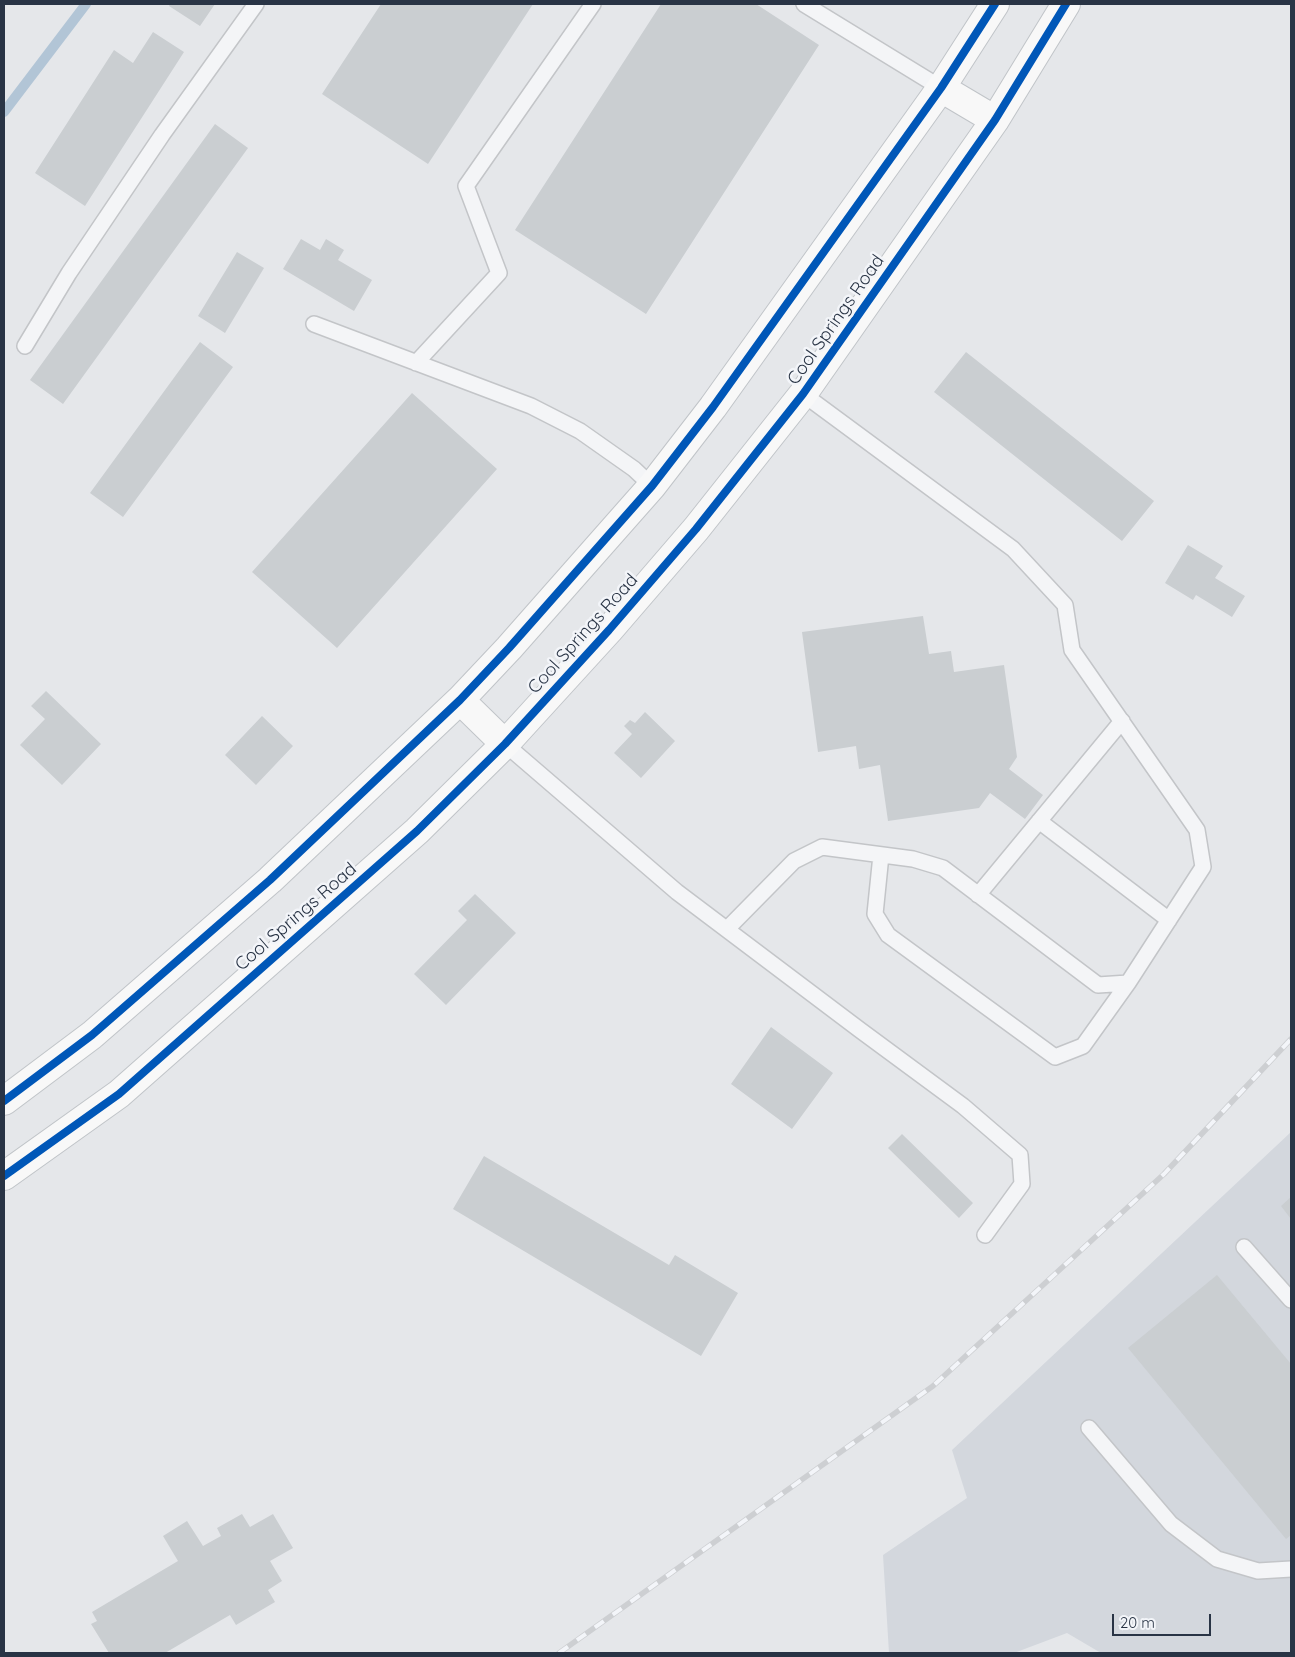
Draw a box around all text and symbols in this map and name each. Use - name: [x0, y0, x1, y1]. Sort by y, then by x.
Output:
- street label: Cool Springs Road: [783, 251, 889, 389]
- street label: Cool Springs Road: [524, 570, 642, 698]
- street label: Cool Springs Road: [231, 858, 361, 976]
- scale bar: [1115, 1604, 1214, 1636]
- text: 20 m: [1120, 1613, 1155, 1632]

